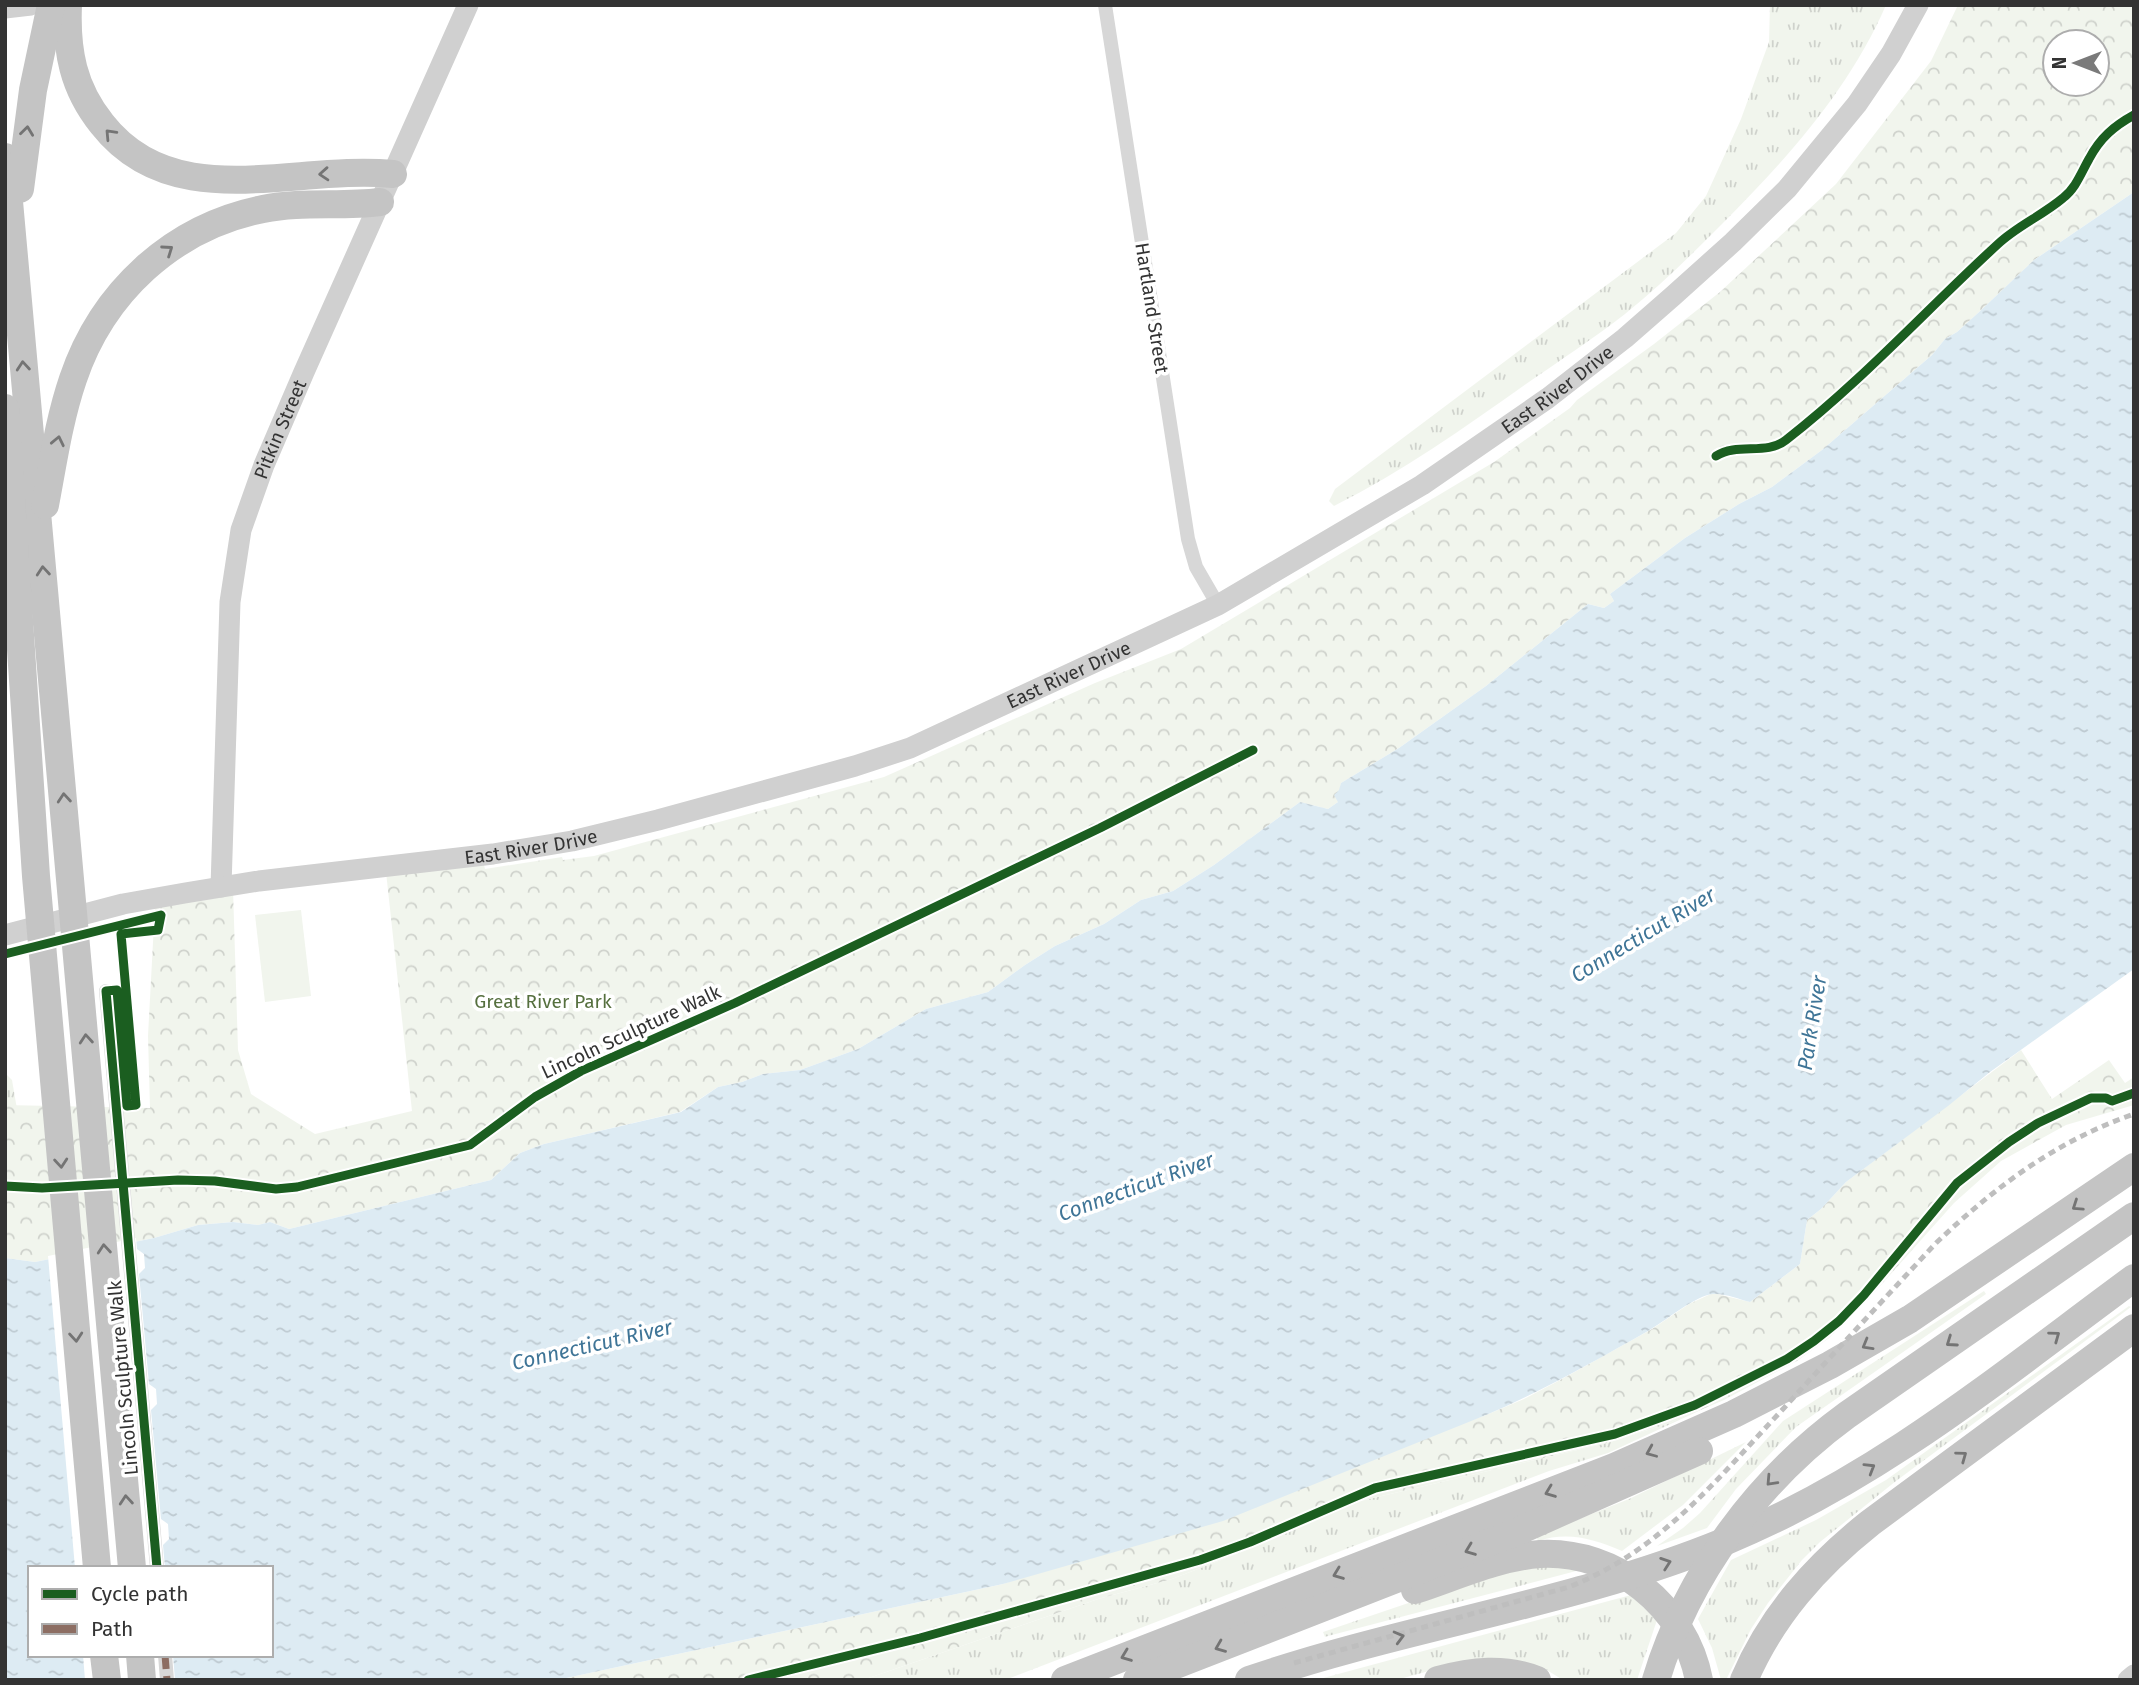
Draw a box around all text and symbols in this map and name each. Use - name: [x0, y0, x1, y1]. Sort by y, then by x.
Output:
- north arrow: [2041, 28, 2111, 98]
- text: N: [2048, 57, 2071, 69]
- one-way arrow: [19, 125, 34, 137]
- one-way arrow: [106, 129, 119, 142]
- one-way arrow: [319, 166, 330, 181]
- street label: Hartland Street: [1130, 241, 1174, 375]
- one-way arrow: [160, 246, 173, 258]
- street label: East River Drive: [1496, 340, 1618, 439]
- one-way arrow: [16, 360, 31, 371]
- street label: Pitkin Street: [248, 376, 311, 482]
- one-way arrow: [49, 435, 64, 447]
- one-way arrow: [36, 565, 51, 576]
- street label: East River Drive: [1003, 636, 1134, 713]
- one-way arrow: [57, 792, 72, 803]
- street label: East River Drive: [463, 824, 600, 869]
- water label: Connecticut River: [1566, 881, 1721, 988]
- water label: Park River: [1792, 973, 1832, 1072]
- street label: Lincoln Sculpture Walk: [538, 980, 725, 1084]
- park label: Great River Park: [474, 990, 612, 1013]
- one-way arrow: [79, 1034, 94, 1045]
- water label: Connecticut River: [1055, 1146, 1218, 1227]
- one-way arrow: [53, 1158, 68, 1169]
- one-way arrow: [2072, 1197, 2085, 1210]
- one-way arrow: [97, 1243, 112, 1254]
- street label: Lincoln Sculpture Walk: [103, 1279, 143, 1476]
- water label: Connecticut River: [509, 1314, 676, 1376]
- one-way arrow: [68, 1331, 83, 1342]
- one-way arrow: [2047, 1332, 2060, 1344]
- one-way arrow: [1945, 1334, 1958, 1347]
- one-way arrow: [1862, 1336, 1875, 1349]
- one-way arrow: [1645, 1443, 1657, 1457]
- one-way arrow: [1954, 1451, 1966, 1464]
- one-way arrow: [1862, 1463, 1875, 1476]
- one-way arrow: [1767, 1473, 1780, 1486]
- one-way arrow: [1545, 1483, 1557, 1497]
- one-way arrow: [119, 1494, 134, 1505]
- one-way arrow: [1464, 1542, 1476, 1556]
- one-way arrow: [1659, 1557, 1671, 1571]
- one-way arrow: [1333, 1565, 1345, 1579]
- legend: [28, 1566, 273, 1657]
- text: Cycle path: [91, 1581, 189, 1607]
- text: Path: [91, 1616, 133, 1642]
- one-way arrow: [1393, 1631, 1405, 1645]
- one-way arrow: [1215, 1638, 1227, 1652]
- one-way arrow: [1121, 1648, 1133, 1662]

